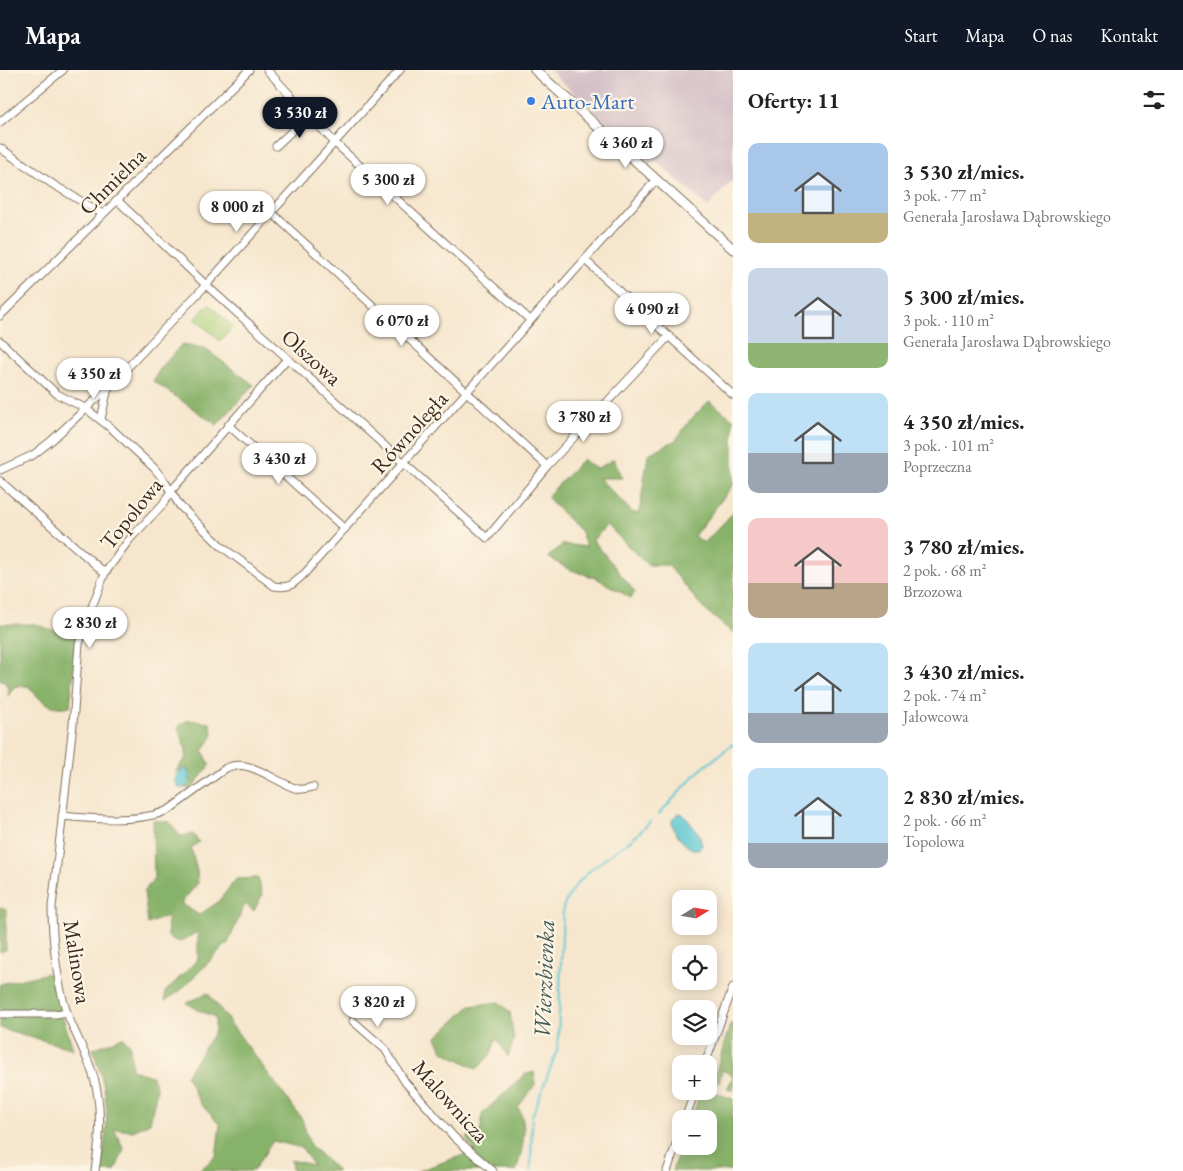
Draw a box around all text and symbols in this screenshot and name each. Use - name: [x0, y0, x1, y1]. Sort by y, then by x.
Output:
- text: Mapa: [25, 20, 81, 51]
- text: Start: [904, 24, 937, 47]
- text: Mapa: [965, 24, 1005, 47]
- text: O nas: [1033, 24, 1072, 47]
- text: Kontakt: [1100, 24, 1158, 47]
- icon: filters: [1140, 86, 1168, 114]
- place label: Auto-Mart: [540, 87, 634, 116]
- text: Oferty: 11: [748, 87, 840, 114]
- marker: Auto-Mart: [525, 95, 537, 107]
- pin: 3 530 zł: [248, 97, 352, 139]
- text: 3 530 zł: [273, 102, 327, 123]
- pin: 4 360 zł: [574, 126, 678, 169]
- text: 4 360 zł: [599, 132, 653, 153]
- street label: Chmielna: [73, 141, 152, 221]
- text: 3 530 zł/mies.: [903, 158, 1025, 185]
- icon: home: [788, 163, 848, 223]
- pin: 5 300 zł: [336, 164, 440, 206]
- text: 5 300 zł: [361, 169, 415, 190]
- text: 3 pok. · 77 m²: [903, 185, 986, 206]
- pin: 8 000 zł: [185, 190, 289, 233]
- text: 8 000 zł: [210, 196, 264, 217]
- text: Generała Jarosława Dąbrowskiego: [903, 206, 1111, 227]
- text: 5 300 zł/mies.: [903, 283, 1025, 310]
- icon: home: [788, 288, 848, 348]
- pin: 4 090 zł: [600, 292, 704, 335]
- text: 4 090 zł: [625, 298, 679, 319]
- pin: 6 070 zł: [350, 304, 454, 347]
- text: 6 070 zł: [375, 310, 429, 331]
- text: 3 pok. · 110 m²: [903, 310, 994, 331]
- street label: Olszowa: [275, 323, 348, 392]
- text: Generała Jarosława Dąbrowskiego: [903, 331, 1111, 352]
- pin: 4 350 zł: [42, 358, 146, 400]
- text: 4 350 zł: [67, 363, 121, 384]
- street label: Równoległa: [365, 385, 454, 480]
- pin: 3 780 zł: [532, 400, 636, 443]
- text: 3 780 zł: [557, 406, 611, 427]
- text: 4 350 zł/mies.: [903, 408, 1025, 435]
- icon: home: [788, 413, 848, 473]
- text: 3 pok. · 101 m²: [903, 435, 994, 456]
- pin: 3 430 zł: [227, 442, 331, 485]
- text: 3 430 zł: [252, 448, 306, 469]
- text: Poprzeczna: [903, 456, 972, 477]
- street label: Topolowa: [93, 471, 169, 555]
- text: 3 780 zł/mies.: [903, 533, 1025, 560]
- icon: home: [788, 538, 848, 598]
- text: 2 pok. · 68 m²: [903, 560, 986, 581]
- text: Brzozowa: [903, 581, 962, 602]
- pin: 2 830 zł: [38, 606, 142, 649]
- text: 2 830 zł: [63, 612, 117, 633]
- text: 3 430 zł/mies.: [903, 658, 1025, 685]
- icon: home: [788, 663, 848, 723]
- text: 2 pok. · 74 m²: [903, 685, 986, 706]
- text: Jałowcowa: [903, 706, 969, 727]
- text: 2 830 zł/mies.: [903, 783, 1025, 810]
- icon: home: [788, 788, 848, 848]
- text: 2 pok. · 66 m²: [903, 810, 986, 831]
- text: Topolowa: [903, 831, 965, 852]
- north arrow: [672, 890, 718, 935]
- map controls: [672, 890, 717, 1155]
- street label: Malinowa: [57, 918, 98, 1006]
- water label: Wierzbienka: [526, 919, 561, 1039]
- button: locate: [672, 945, 717, 990]
- pin: 3 820 zł: [326, 986, 430, 1028]
- text: 3 820 zł: [351, 991, 405, 1012]
- button: layers: [672, 1000, 717, 1045]
- street label: Malownicza: [406, 1054, 496, 1149]
- button: +: [672, 1055, 717, 1100]
- button: −: [672, 1110, 717, 1155]

